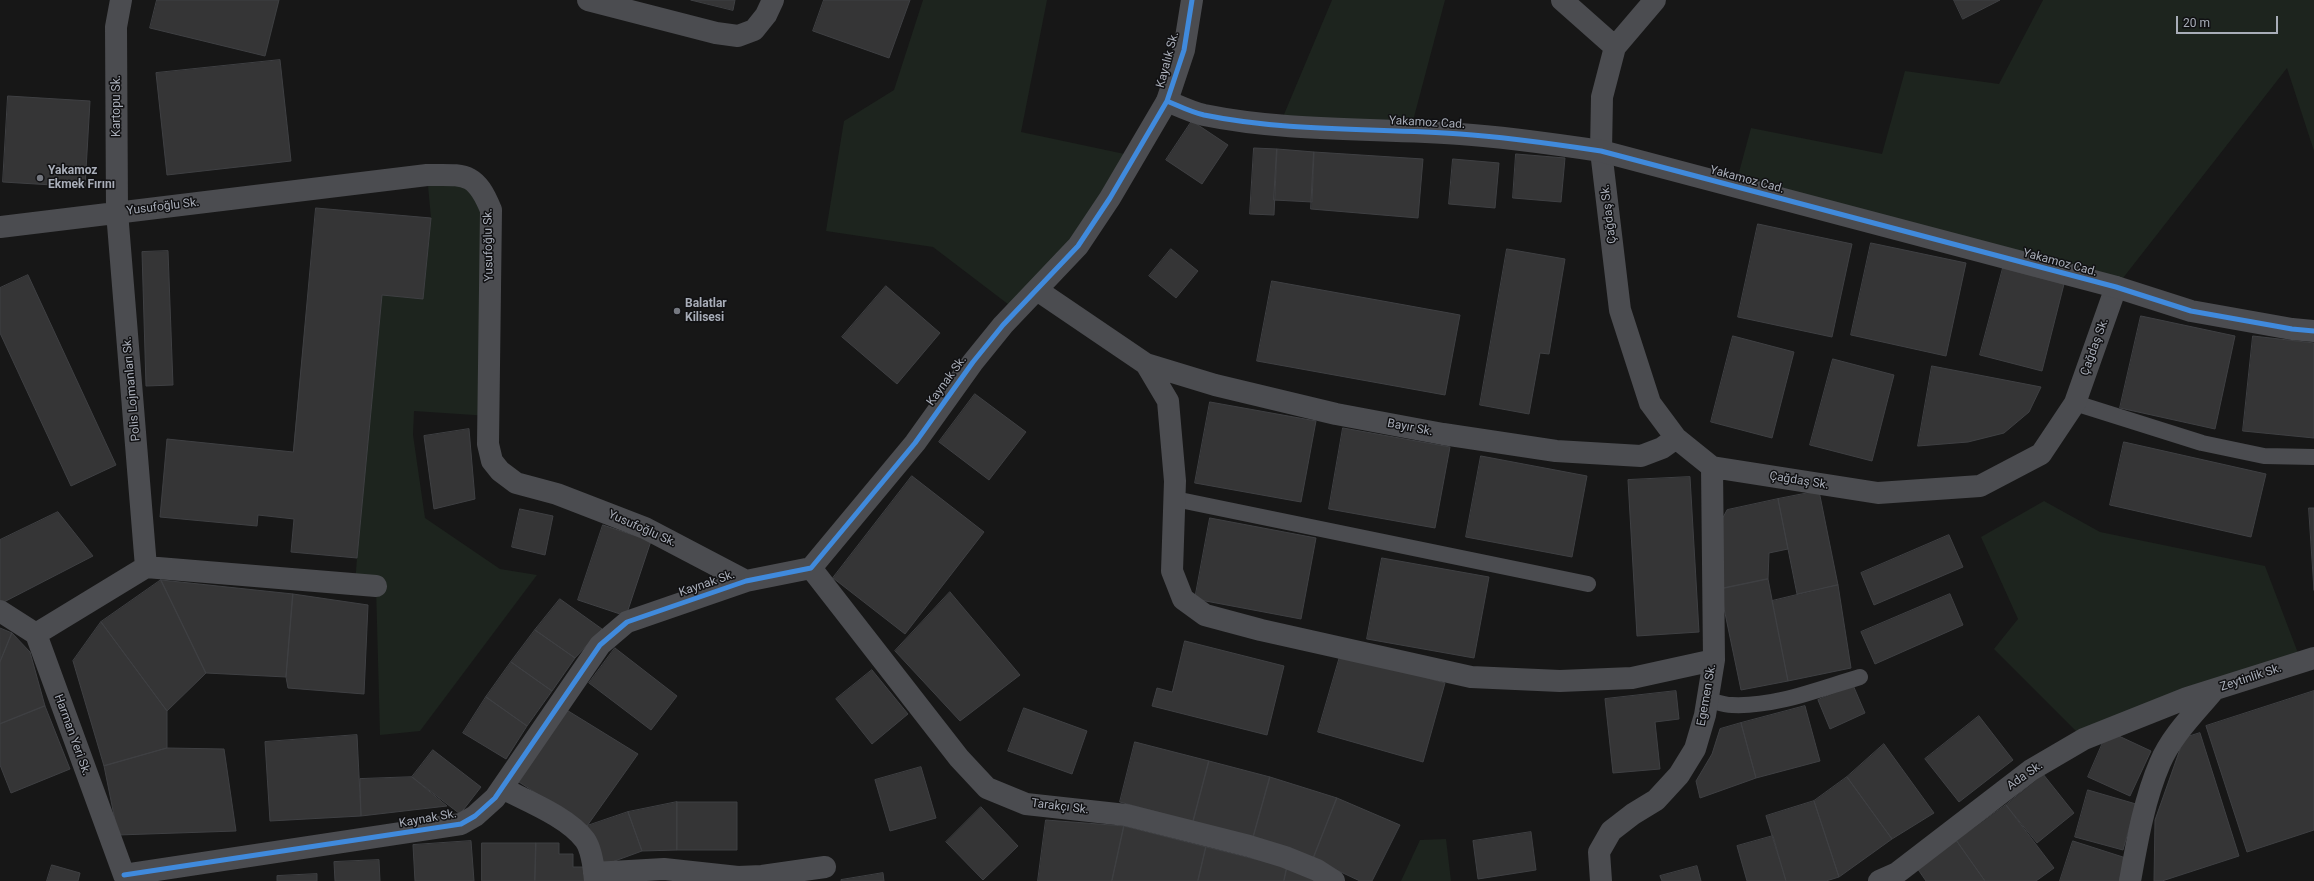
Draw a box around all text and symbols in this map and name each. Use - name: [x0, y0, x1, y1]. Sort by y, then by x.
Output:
- scale bar: [2178, 8, 2280, 34]
- text: 20 m: [2183, 16, 2210, 30]
- street label: Kayalık Sk.: [1154, 30, 1182, 90]
- street label: Kartopu Sk.: [110, 75, 124, 137]
- street label: Yakamoz Cad.: [1388, 114, 1466, 132]
- street label: Yakamoz Cad.: [1708, 163, 1786, 197]
- place label: Yakamoz Ekmek Fırını: [48, 164, 115, 192]
- marker: Yakamoz Ekmek Fırını: [35, 173, 45, 183]
- street label: Çağdaş Sk.: [1598, 183, 1620, 245]
- street label: Yusufoğlu Sk.: [126, 195, 200, 219]
- street label: Yusufoğlu Sk.: [481, 208, 497, 282]
- street label: Yakamoz Cad.: [2021, 246, 2099, 280]
- place label: Balatlar Kilisesi: [685, 297, 727, 325]
- marker: Balatlar Kilisesi: [672, 306, 682, 316]
- street label: Çağdaş Sk.: [2078, 316, 2112, 378]
- street label: Polis Lojmanları Sk.: [120, 336, 144, 442]
- street label: Kaynak Sk.: [924, 353, 970, 409]
- street label: Bayır Sk.: [1386, 417, 1434, 439]
- street label: Çağdaş Sk.: [1768, 469, 1830, 493]
- street label: Yusufoğlu Sk.: [606, 508, 678, 550]
- street label: Kaynak Sk.: [677, 568, 737, 600]
- street label: Zeytinlik Sk.: [2218, 661, 2284, 695]
- street label: Egemen Sk.: [1694, 663, 1720, 727]
- street label: Harman Yeri Sk.: [51, 692, 93, 778]
- street label: Ada Sk.: [2004, 758, 2046, 794]
- street label: Tarakçı Sk.: [1030, 796, 1090, 818]
- street label: Kaynak Sk.: [398, 807, 458, 831]

